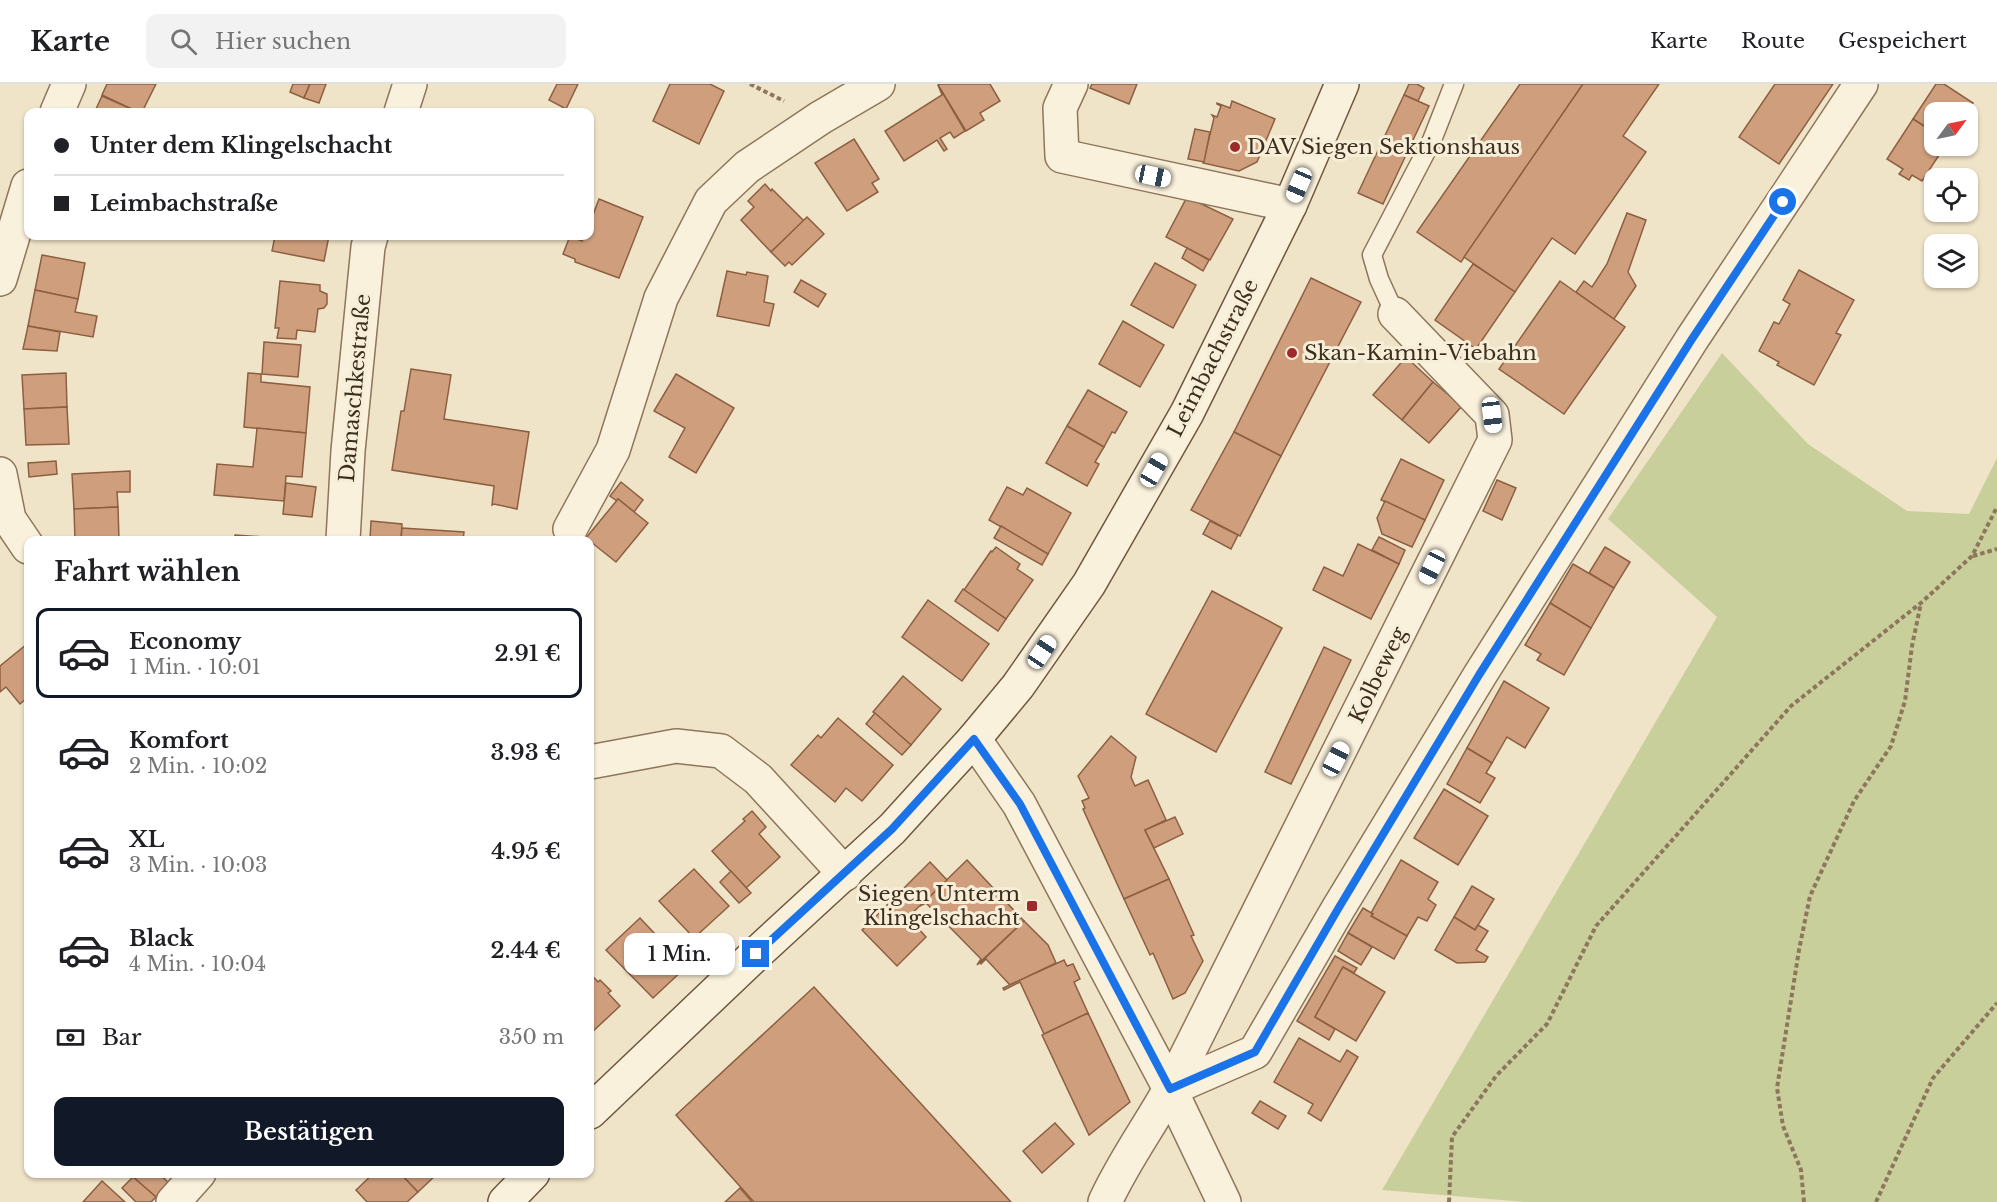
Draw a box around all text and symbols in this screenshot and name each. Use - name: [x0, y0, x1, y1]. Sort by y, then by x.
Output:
- search box: [146, 14, 566, 68]
- text: Karte: [30, 24, 110, 59]
- icon: search: [167, 25, 200, 58]
- text: Hier suchen: [215, 28, 351, 55]
- text: Karte: [1650, 28, 1708, 54]
- text: Route: [1741, 28, 1805, 54]
- text: Gespeichert: [1838, 28, 1967, 54]
- north arrow: [1924, 102, 1978, 156]
- map controls: [1924, 102, 1978, 288]
- text: Unter dem Klingelschacht: [90, 132, 392, 159]
- place label: DAV Siegen Sektionshaus: [1247, 134, 1520, 160]
- marker: DAV Siegen Sektionshaus: [1228, 140, 1242, 154]
- car: [1134, 163, 1172, 189]
- car: [1284, 165, 1314, 205]
- button: locate: [1924, 168, 1978, 222]
- route start: [1769, 188, 1796, 215]
- text: Leimbachstraße: [90, 190, 278, 217]
- button: layers: [1924, 234, 1978, 288]
- street label: Leimbachstraße: [1162, 275, 1264, 441]
- street label: Damaschkestraße: [334, 293, 376, 483]
- place label: Skan-Kamin-Viebahn: [1304, 340, 1537, 366]
- marker: Skan-Kamin-Viebahn: [1285, 346, 1299, 360]
- car: [1481, 396, 1503, 434]
- car: [1137, 450, 1171, 490]
- car: [1416, 547, 1448, 587]
- text: Fahrt wählen: [54, 555, 240, 588]
- street label: Kolbeweg: [1344, 622, 1413, 727]
- icon: car: [57, 626, 111, 680]
- text: Economy: [129, 628, 241, 655]
- car: [1024, 632, 1060, 672]
- text: 2.91 €: [494, 640, 561, 667]
- text: 1 Min. · 10:01: [129, 655, 261, 679]
- icon: car: [57, 725, 111, 779]
- text: Komfort: [129, 727, 229, 754]
- text: 3.93 €: [490, 739, 561, 766]
- car: [1320, 739, 1352, 779]
- text: 2 Min. · 10:02: [129, 754, 267, 778]
- icon: car: [57, 824, 111, 878]
- text: XL: [129, 826, 164, 853]
- text: 4.95 €: [491, 838, 561, 865]
- text: 3 Min. · 10:03: [129, 853, 267, 877]
- place label: Siegen Unterm Klingelschacht: [858, 881, 1020, 931]
- marker: Siegen Unterm Klingelschacht: [1025, 899, 1039, 913]
- icon: car: [57, 923, 111, 977]
- text: Black: [129, 925, 194, 952]
- callout: 1 Min.: [624, 933, 735, 975]
- text: 2.44 €: [491, 937, 561, 964]
- route end: [742, 940, 769, 967]
- text: 1 Min.: [648, 942, 711, 966]
- text: 4 Min. · 10:04: [129, 952, 266, 976]
- icon: cash: [54, 1021, 87, 1054]
- text: Bar: [102, 1024, 142, 1051]
- text: 350 m: [499, 1025, 564, 1049]
- button: Bestätigen: [54, 1097, 564, 1166]

